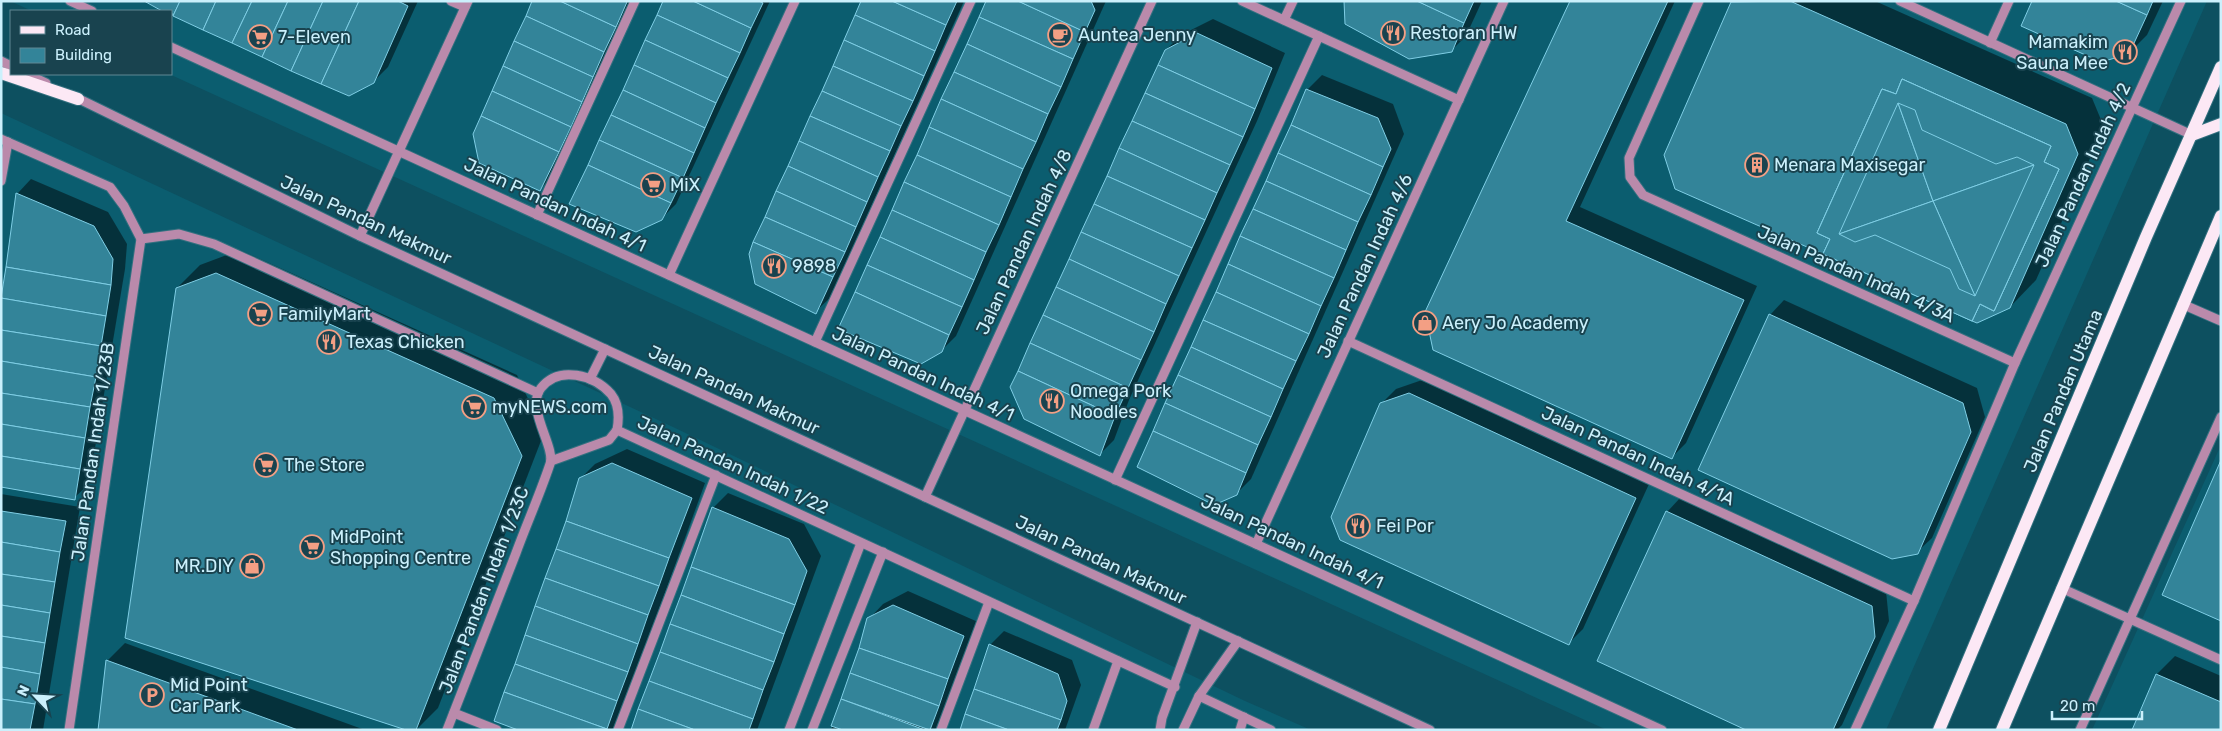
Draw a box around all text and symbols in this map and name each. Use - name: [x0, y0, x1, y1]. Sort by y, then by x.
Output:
- legend: [10, 10, 172, 75]
- restaurant icon: Restoran HW: [1380, 20, 1406, 46]
- text: Road: [55, 21, 91, 39]
- cafe icon: Auntea Jenny: [1047, 22, 1073, 48]
- place label: Restoran HW: [1410, 22, 1518, 44]
- supermarket icon: 7-Eleven: [247, 24, 273, 50]
- place label: Auntea Jenny: [1078, 24, 1196, 46]
- place label: 7-Eleven: [278, 26, 351, 48]
- place label: Mamakim Sauna Mee: [2016, 31, 2108, 74]
- restaurant icon: Mamakim Sauna Mee: [2112, 39, 2138, 65]
- text: Building: [55, 46, 112, 64]
- street label: Jalan Pandan Indah 4/2: [2031, 79, 2135, 271]
- street label: Jalan Pandan Indah 4/8: [971, 146, 1077, 338]
- building icon: Menara Maxisegar: [1744, 152, 1770, 178]
- street label: Jalan Pandan Indah 4/1: [460, 153, 650, 257]
- place label: Menara Maxisegar: [1774, 154, 1925, 176]
- street label: Jalan Pandan Indah 4/6: [1313, 170, 1417, 362]
- street label: Jalan Pandan Makmur: [277, 171, 455, 269]
- supermarket icon: MiX: [640, 172, 666, 198]
- place label: MiX: [670, 174, 700, 196]
- street label: Jalan Pandan Indah 4/3A: [1754, 221, 1958, 327]
- restaurant icon: 9898: [761, 253, 787, 279]
- place label: 9898: [792, 255, 836, 277]
- supermarket icon: FamilyMart: [247, 301, 273, 327]
- place label: FamilyMart: [278, 303, 371, 325]
- street label: Jalan Pandan Utama: [2019, 306, 2107, 476]
- shop icon: Aery Jo Academy: [1412, 310, 1438, 336]
- place label: Aery Jo Academy: [1442, 312, 1589, 334]
- street label: Jalan Pandan Indah 4/1: [828, 322, 1018, 426]
- restaurant icon: Texas Chicken: [316, 329, 342, 355]
- place label: Texas Chicken: [346, 331, 465, 353]
- street label: Jalan Pandan Indah 1/23B: [67, 341, 119, 563]
- street label: Jalan Pandan Makmur: [645, 341, 823, 439]
- place label: Omega Pork Noodles: [1070, 380, 1172, 423]
- restaurant icon: Omega Pork Noodles: [1039, 388, 1065, 414]
- supermarket icon: myNEWS.com: [461, 394, 487, 420]
- place label: myNEWS.com: [492, 396, 607, 418]
- street label: Jalan Pandan Indah 4/1A: [1538, 402, 1738, 510]
- street label: Jalan Pandan Indah 1/22: [634, 411, 832, 519]
- supermarket icon: The Store: [253, 452, 279, 478]
- place label: The Store: [284, 454, 365, 476]
- street label: Jalan Pandan Indah 1/23C: [434, 483, 534, 697]
- street label: Jalan Pandan Indah 4/1: [1197, 490, 1387, 594]
- street label: Jalan Pandan Makmur: [1012, 511, 1190, 609]
- restaurant icon: Fei Por: [1345, 513, 1371, 539]
- place label: Fei Por: [1376, 515, 1434, 537]
- place label: MidPoint Shopping Centre: [330, 526, 471, 569]
- supermarket icon: MidPoint Shopping Centre: [299, 534, 325, 560]
- shop icon: MR.DIY: [239, 553, 265, 579]
- place label: MR.DIY: [175, 555, 234, 577]
- north arrow: [10, 671, 60, 721]
- place label: Mid Point Car Park: [170, 674, 248, 717]
- parking icon: Mid Point Car Park: [139, 682, 165, 708]
- text: N: [14, 683, 34, 699]
- scale bar: [2052, 688, 2142, 720]
- text: 20 m: [2060, 697, 2095, 715]

